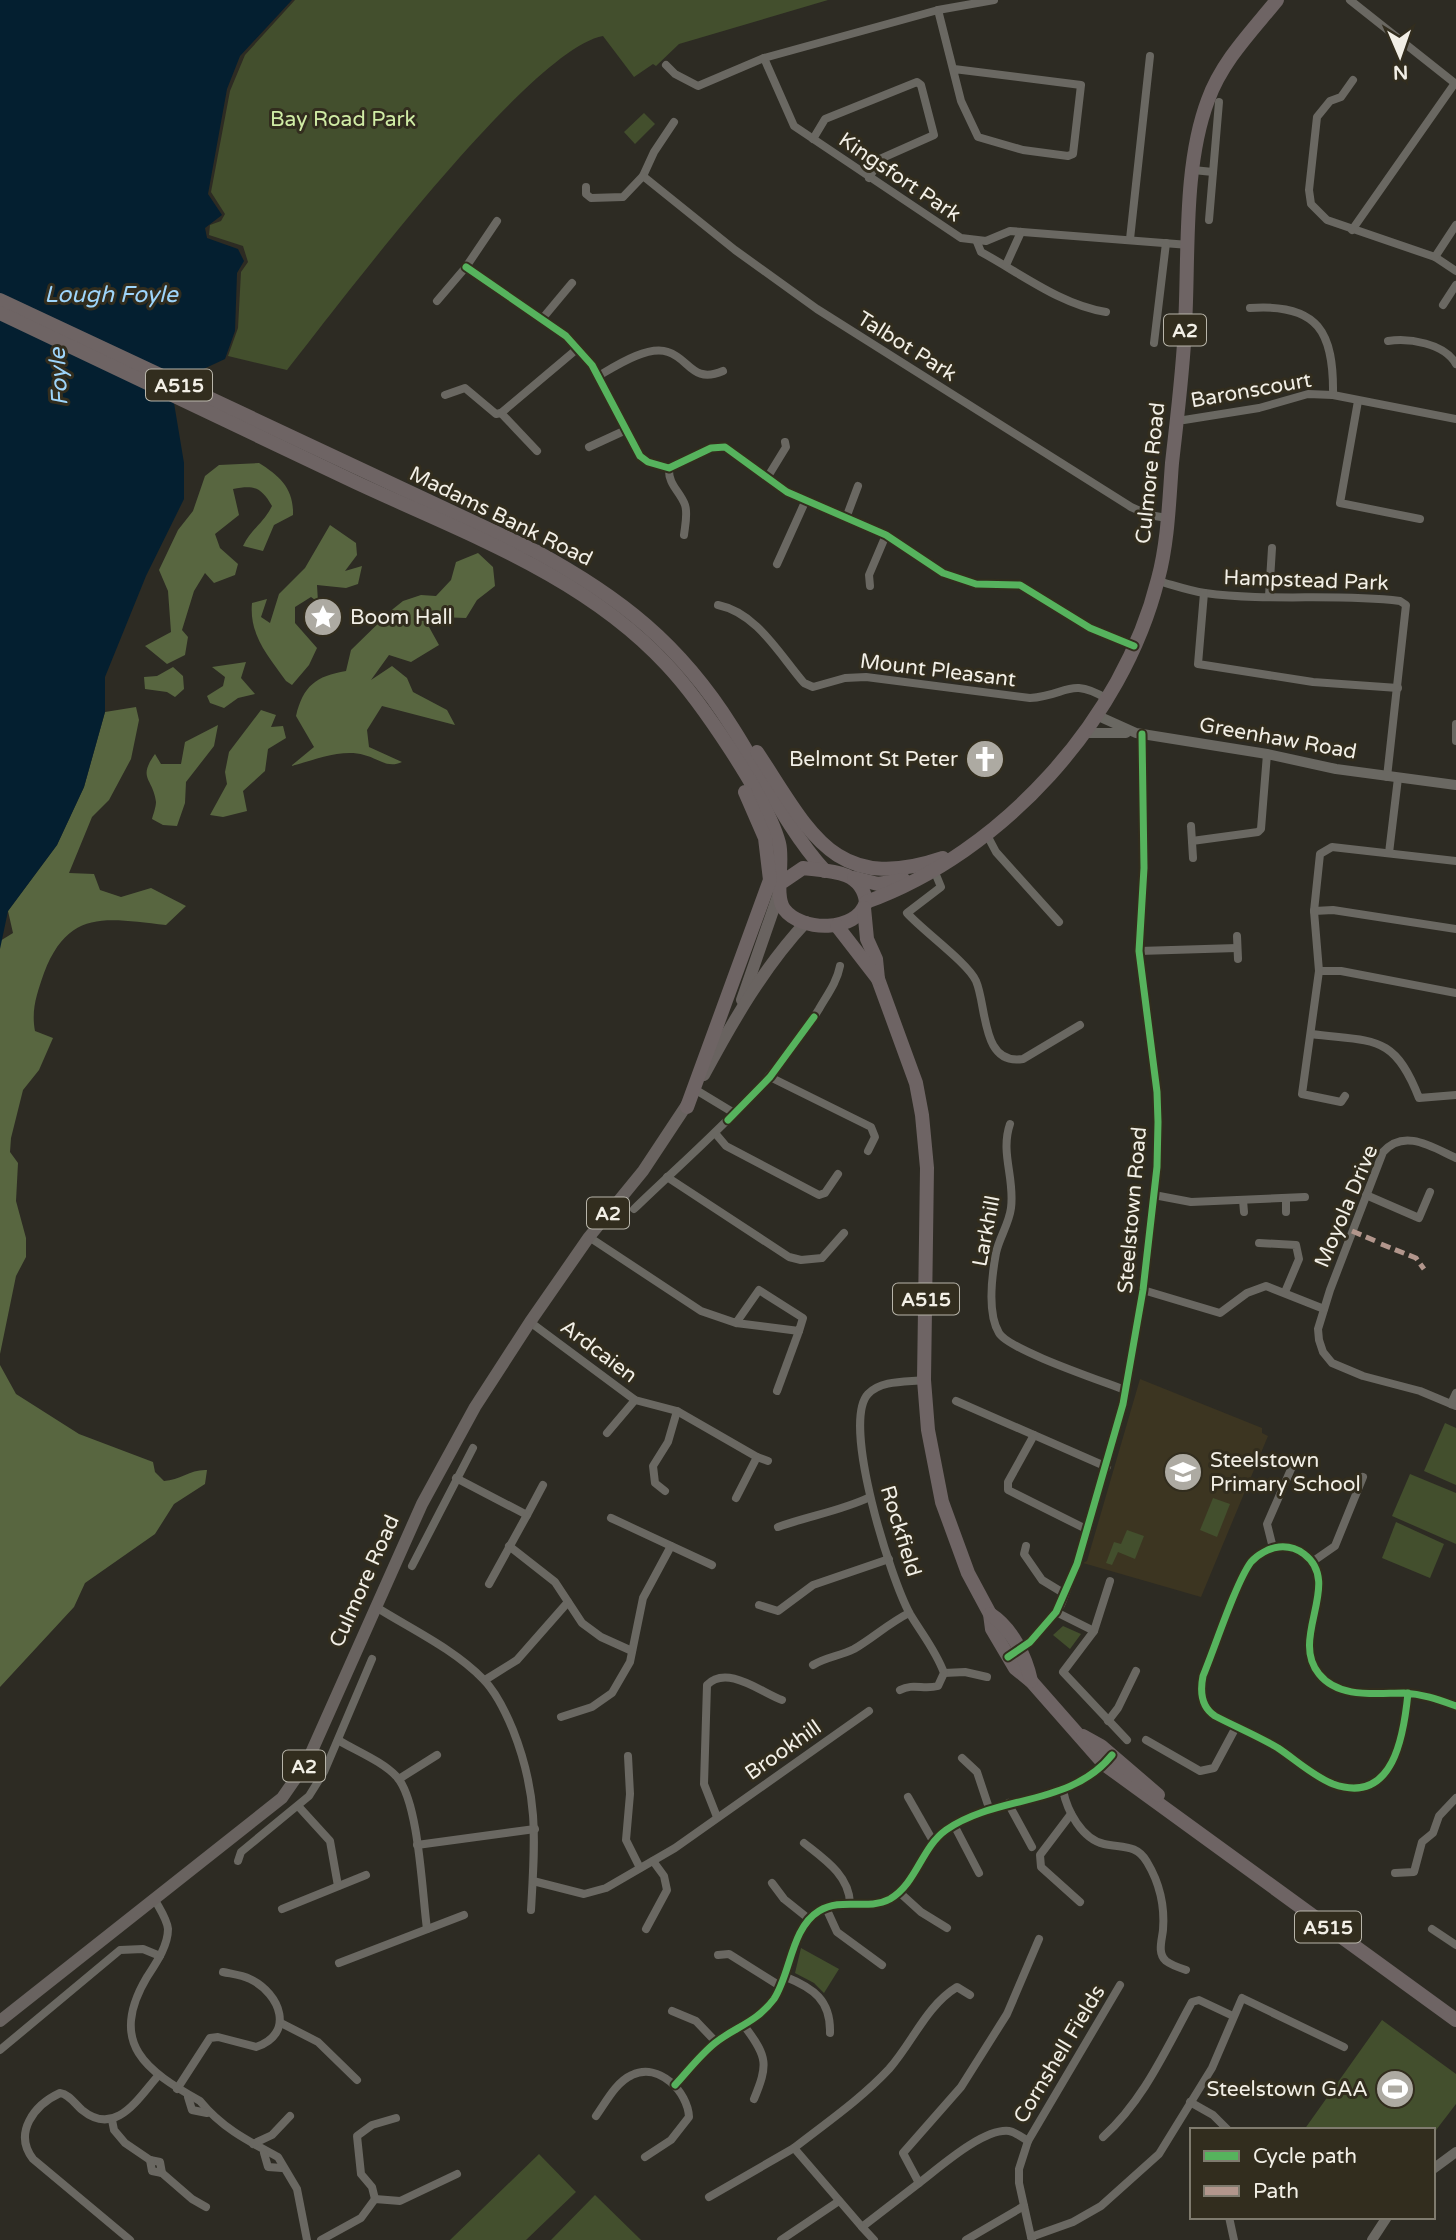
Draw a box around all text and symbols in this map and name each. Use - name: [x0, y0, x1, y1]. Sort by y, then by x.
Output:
- north arrow: [1365, 21, 1435, 91]
- text: N: [1393, 61, 1409, 83]
- park label: Bay Road Park: [270, 107, 416, 132]
- street label: Kingsfort Park: [834, 127, 966, 227]
- water label: Lough Foyle: [44, 281, 180, 309]
- street label: Talbot Park: [852, 306, 961, 387]
- road number: A2: [1164, 314, 1206, 346]
- water label: Foyle: [43, 345, 74, 407]
- street label: Baronscourt: [1189, 368, 1314, 413]
- road number: A515: [146, 370, 212, 400]
- street label: Culmore Road: [1131, 401, 1170, 545]
- street label: Madams Bank Road: [405, 461, 596, 572]
- street label: Hampstead Park: [1223, 565, 1389, 596]
- place icon: Boom Hall: [302, 596, 344, 638]
- place label: Boom Hall: [350, 605, 453, 630]
- street label: Mount Pleasant: [859, 649, 1017, 692]
- street label: Greenhaw Road: [1197, 712, 1359, 765]
- church icon: Belmont St Peter: [964, 738, 1006, 780]
- place label: Belmont St Peter: [789, 747, 958, 772]
- street label: Steelstown Road: [1113, 1126, 1152, 1295]
- street label: Moyola Drive: [1309, 1141, 1384, 1271]
- street label: Larkhill: [967, 1193, 1006, 1269]
- road number: A2: [587, 1198, 629, 1228]
- road number: A515: [893, 1284, 959, 1315]
- street label: Ardcaien: [555, 1315, 642, 1388]
- place label: Steelstown Primary School: [1210, 1448, 1361, 1497]
- school or university icon: Steelstown Primary School: [1162, 1451, 1204, 1493]
- street label: Rockfield: [875, 1482, 926, 1580]
- street label: Culmore Road: [324, 1511, 405, 1651]
- street label: Brookhill: [740, 1715, 826, 1786]
- road number: A2: [283, 1750, 325, 1782]
- road number: A515: [1295, 1912, 1361, 1942]
- street label: Cornshell Fields: [1008, 1981, 1111, 2128]
- sports icon: Steelstown GAA: [1374, 2068, 1416, 2110]
- place label: Steelstown GAA: [1206, 2077, 1368, 2102]
- legend: [1190, 2128, 1435, 2219]
- text: Cycle path: [1253, 2144, 1357, 2169]
- text: Path: [1253, 2179, 1299, 2204]

